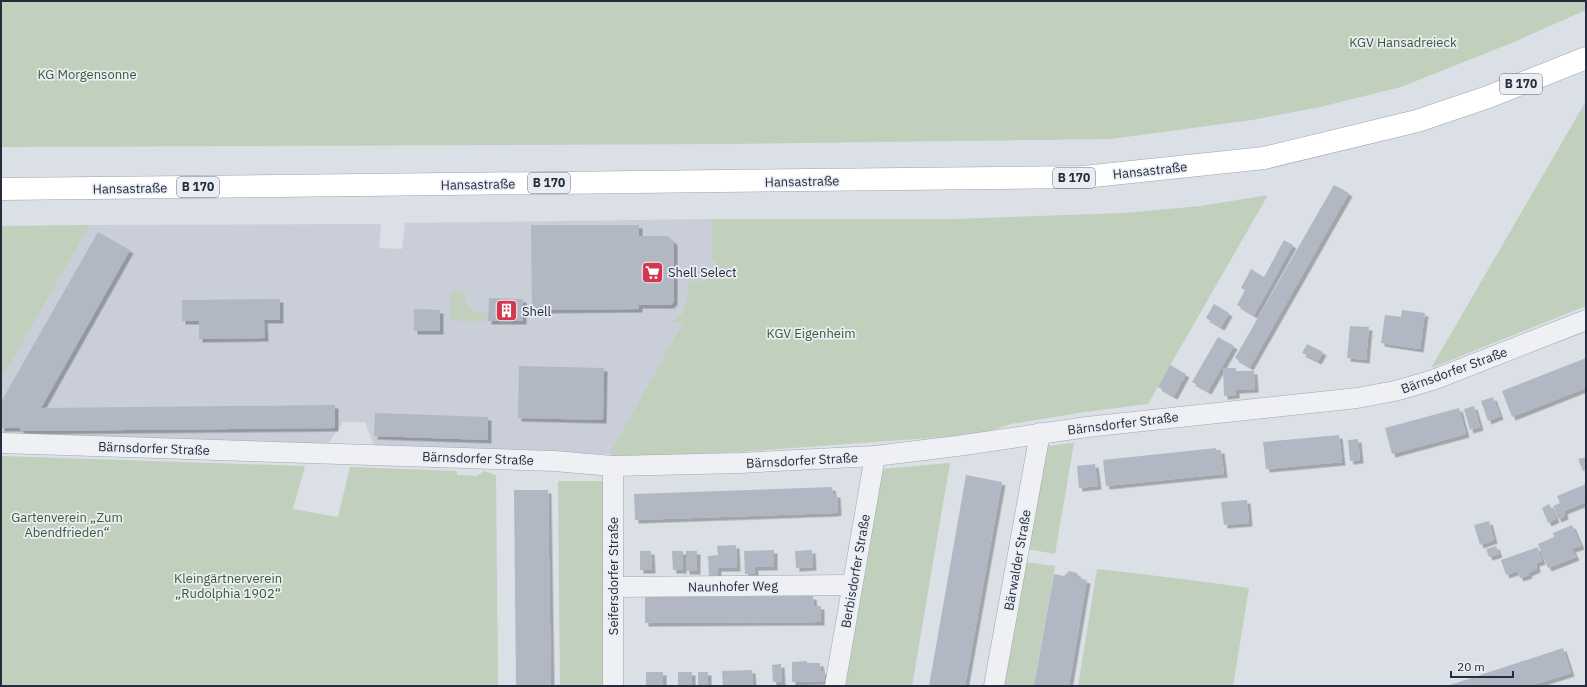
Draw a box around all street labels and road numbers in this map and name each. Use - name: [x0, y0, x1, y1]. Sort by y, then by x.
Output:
- road number: B 170: [1500, 74, 1542, 94]
- street label: Hansastraße: [1112, 158, 1188, 183]
- road number: B 170: [1053, 168, 1095, 188]
- street label: Hansastraße: [765, 172, 840, 191]
- road number: B 170: [528, 173, 570, 193]
- street label: Hansastraße: [441, 175, 516, 194]
- road number: B 170: [177, 177, 219, 197]
- street label: Hansastraße: [93, 179, 168, 198]
- street label: Bärnsdorfer Straße: [1399, 343, 1510, 398]
- street label: Bärnsdorfer Straße: [1066, 408, 1180, 439]
- street label: Bärnsdorfer Straße: [98, 438, 210, 459]
- street label: Bärnsdorfer Straße: [422, 448, 534, 469]
- street label: Bärnsdorfer Straße: [746, 449, 858, 472]
- street label: Bärwalder Straße: [1000, 508, 1035, 612]
- street label: Berbisdorfer Straße: [837, 513, 874, 629]
- street label: Seifersdorfer Straße: [605, 517, 622, 635]
- street label: Naunhofer Weg: [688, 577, 778, 596]

